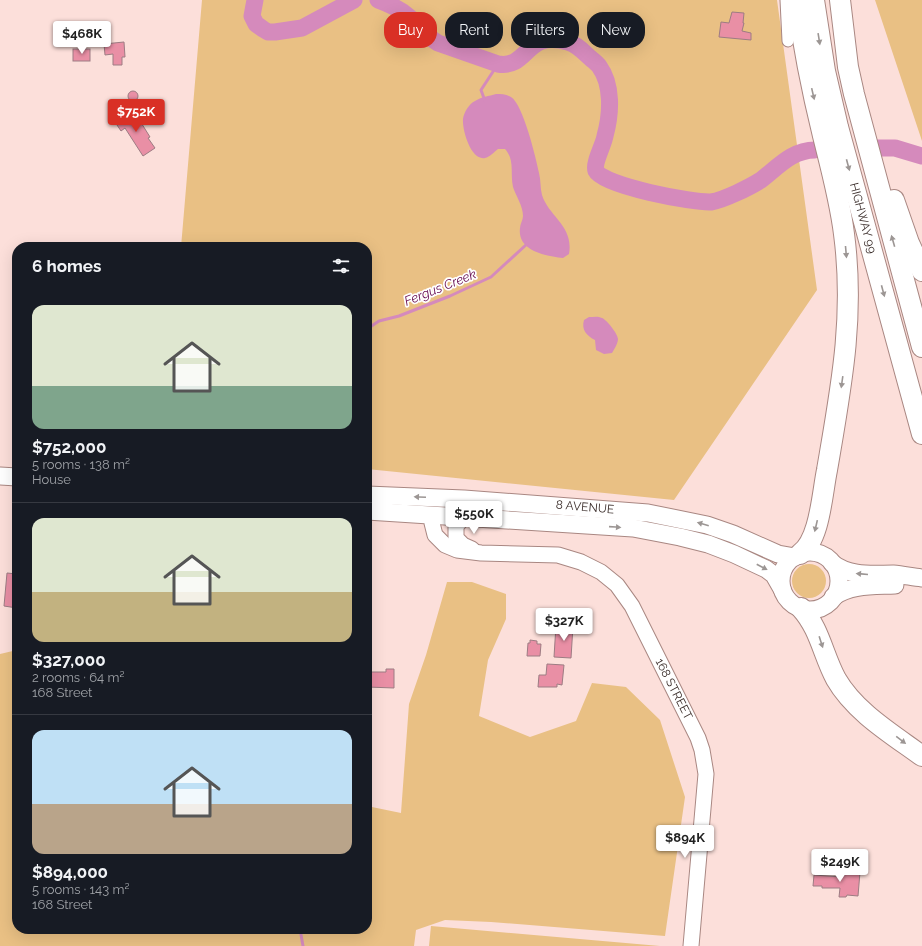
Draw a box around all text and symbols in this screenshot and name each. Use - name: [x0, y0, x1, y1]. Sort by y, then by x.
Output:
- chip: Buy: [384, 12, 437, 48]
- chip: Rent: [445, 12, 503, 48]
- chip: Filters: [511, 12, 579, 48]
- chip: New: [587, 12, 645, 48]
- pin: $468K: [54, 21, 110, 55]
- text: $468K: [62, 26, 102, 41]
- one-way arrow: [816, 33, 822, 45]
- one-way arrow: [810, 88, 816, 100]
- pin: $752K: [108, 99, 164, 133]
- text: $752K: [117, 104, 155, 119]
- one-way arrow: [845, 160, 851, 172]
- street label: HIGHWAY 99: [847, 181, 879, 255]
- one-way arrow: [890, 235, 896, 247]
- one-way arrow: [843, 246, 849, 258]
- icon: filters: [330, 255, 352, 277]
- text: 6 homes: [32, 256, 101, 276]
- water label: Fergus Creek: [402, 266, 478, 309]
- one-way arrow: [880, 284, 886, 297]
- icon: home: [156, 331, 228, 403]
- one-way arrow: [839, 376, 845, 388]
- text: $752,000: [32, 437, 106, 457]
- text: 5 rooms · 138 m²: [32, 457, 130, 472]
- text: House: [32, 472, 71, 487]
- one-way arrow: [413, 494, 426, 500]
- street label: 8 AVENUE: [555, 497, 615, 517]
- pin: $550K: [446, 501, 502, 535]
- text: $550K: [454, 506, 494, 521]
- one-way arrow: [812, 520, 818, 532]
- one-way arrow: [696, 521, 708, 527]
- one-way arrow: [609, 523, 621, 530]
- icon: home: [156, 544, 228, 616]
- one-way arrow: [756, 564, 768, 570]
- one-way arrow: [856, 570, 868, 577]
- pin: $327K: [536, 608, 592, 642]
- text: $327K: [545, 613, 583, 628]
- one-way arrow: [818, 636, 824, 648]
- text: $327,000: [32, 650, 106, 670]
- street label: 168 STREET: [653, 656, 696, 723]
- text: 2 rooms · 64 m²: [32, 670, 124, 685]
- text: 168 Street: [32, 685, 92, 700]
- one-way arrow: [895, 736, 906, 744]
- icon: home: [156, 756, 228, 828]
- pin: $894K: [657, 825, 713, 859]
- text: $894K: [665, 830, 705, 845]
- pin: $249K: [812, 849, 868, 883]
- text: $249K: [820, 854, 860, 869]
- text: $894,000: [32, 862, 108, 882]
- text: 5 rooms · 143 m²: [32, 882, 129, 897]
- text: 168 Street: [32, 897, 92, 912]

